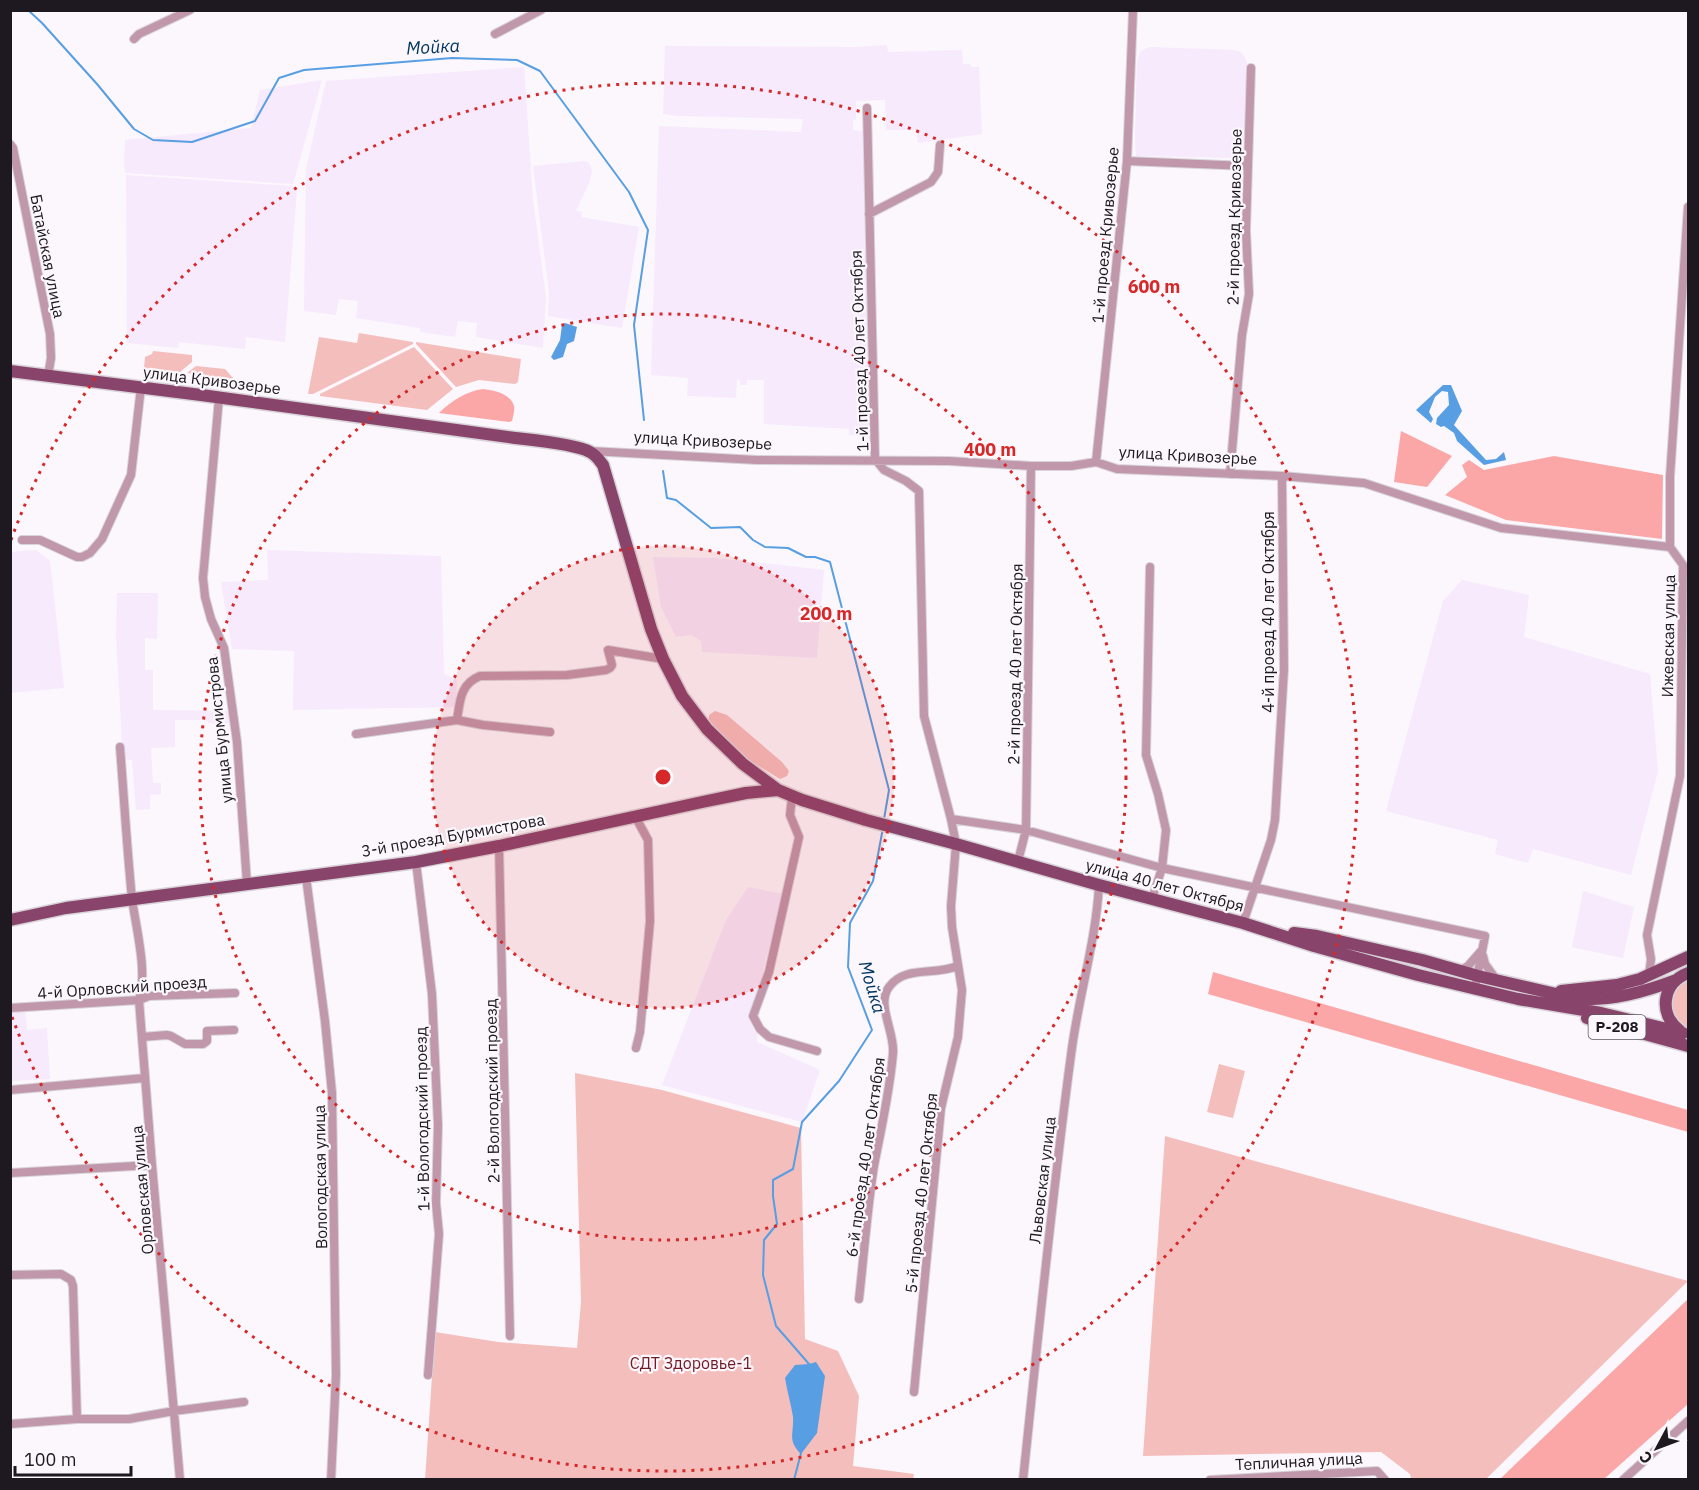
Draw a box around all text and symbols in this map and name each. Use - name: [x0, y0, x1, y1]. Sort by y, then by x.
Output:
- water label: Мойка: [405, 34, 460, 59]
- street label: 2-й проезд Кривозерье: [1222, 128, 1246, 306]
- street label: 1-й проезд Кривозерье: [1087, 146, 1123, 324]
- street label: Батайская улица: [26, 192, 70, 320]
- street label: 1-й проезд 40 лет Октября: [845, 250, 873, 452]
- text: 600 m: [1128, 275, 1180, 298]
- street label: улица Кривозерье: [142, 362, 282, 398]
- street label: улица Кривозерье: [633, 426, 773, 454]
- text: 400 m: [964, 438, 1016, 461]
- street label: улица Кривозерье: [1118, 441, 1258, 469]
- street label: 4-й проезд 40 лет Октября: [1258, 511, 1278, 713]
- street label: 2-й проезд 40 лет Октября: [1003, 563, 1027, 765]
- street label: Ижевская улица: [1657, 574, 1679, 698]
- text: 200 m: [800, 602, 852, 625]
- street label: улица Бурмистрова: [201, 655, 237, 804]
- centre of rings: [653, 767, 673, 787]
- street label: 3-й проезд Бурмистрова: [360, 809, 547, 861]
- street label: улица 40 лет Октября: [1084, 854, 1246, 916]
- water label: Мойка: [854, 958, 891, 1016]
- street label: 4-й Орловский проезд: [37, 971, 208, 1003]
- street label: 2-й Вологодский проезд: [480, 998, 504, 1184]
- road number: Р-208: [1588, 1015, 1646, 1039]
- street label: 1-й Вологодский проезд: [410, 1026, 434, 1212]
- street label: 6-й проезд 40 лет Октября: [841, 1056, 889, 1258]
- street label: 5-й проезд 40 лет Октября: [901, 1092, 941, 1294]
- street label: Вологодская улица: [309, 1104, 331, 1249]
- street label: Львовская улица: [1024, 1115, 1060, 1245]
- street label: Орловская улица: [126, 1124, 158, 1255]
- park label: СДТ Здоровье-1: [630, 1353, 752, 1373]
- north arrow: [1627, 1418, 1687, 1478]
- scale bar: [15, 1439, 130, 1477]
- text: С: [1635, 1447, 1657, 1468]
- text: 100 m: [24, 1448, 76, 1471]
- street label: Тепличная улица: [1235, 1448, 1364, 1474]

